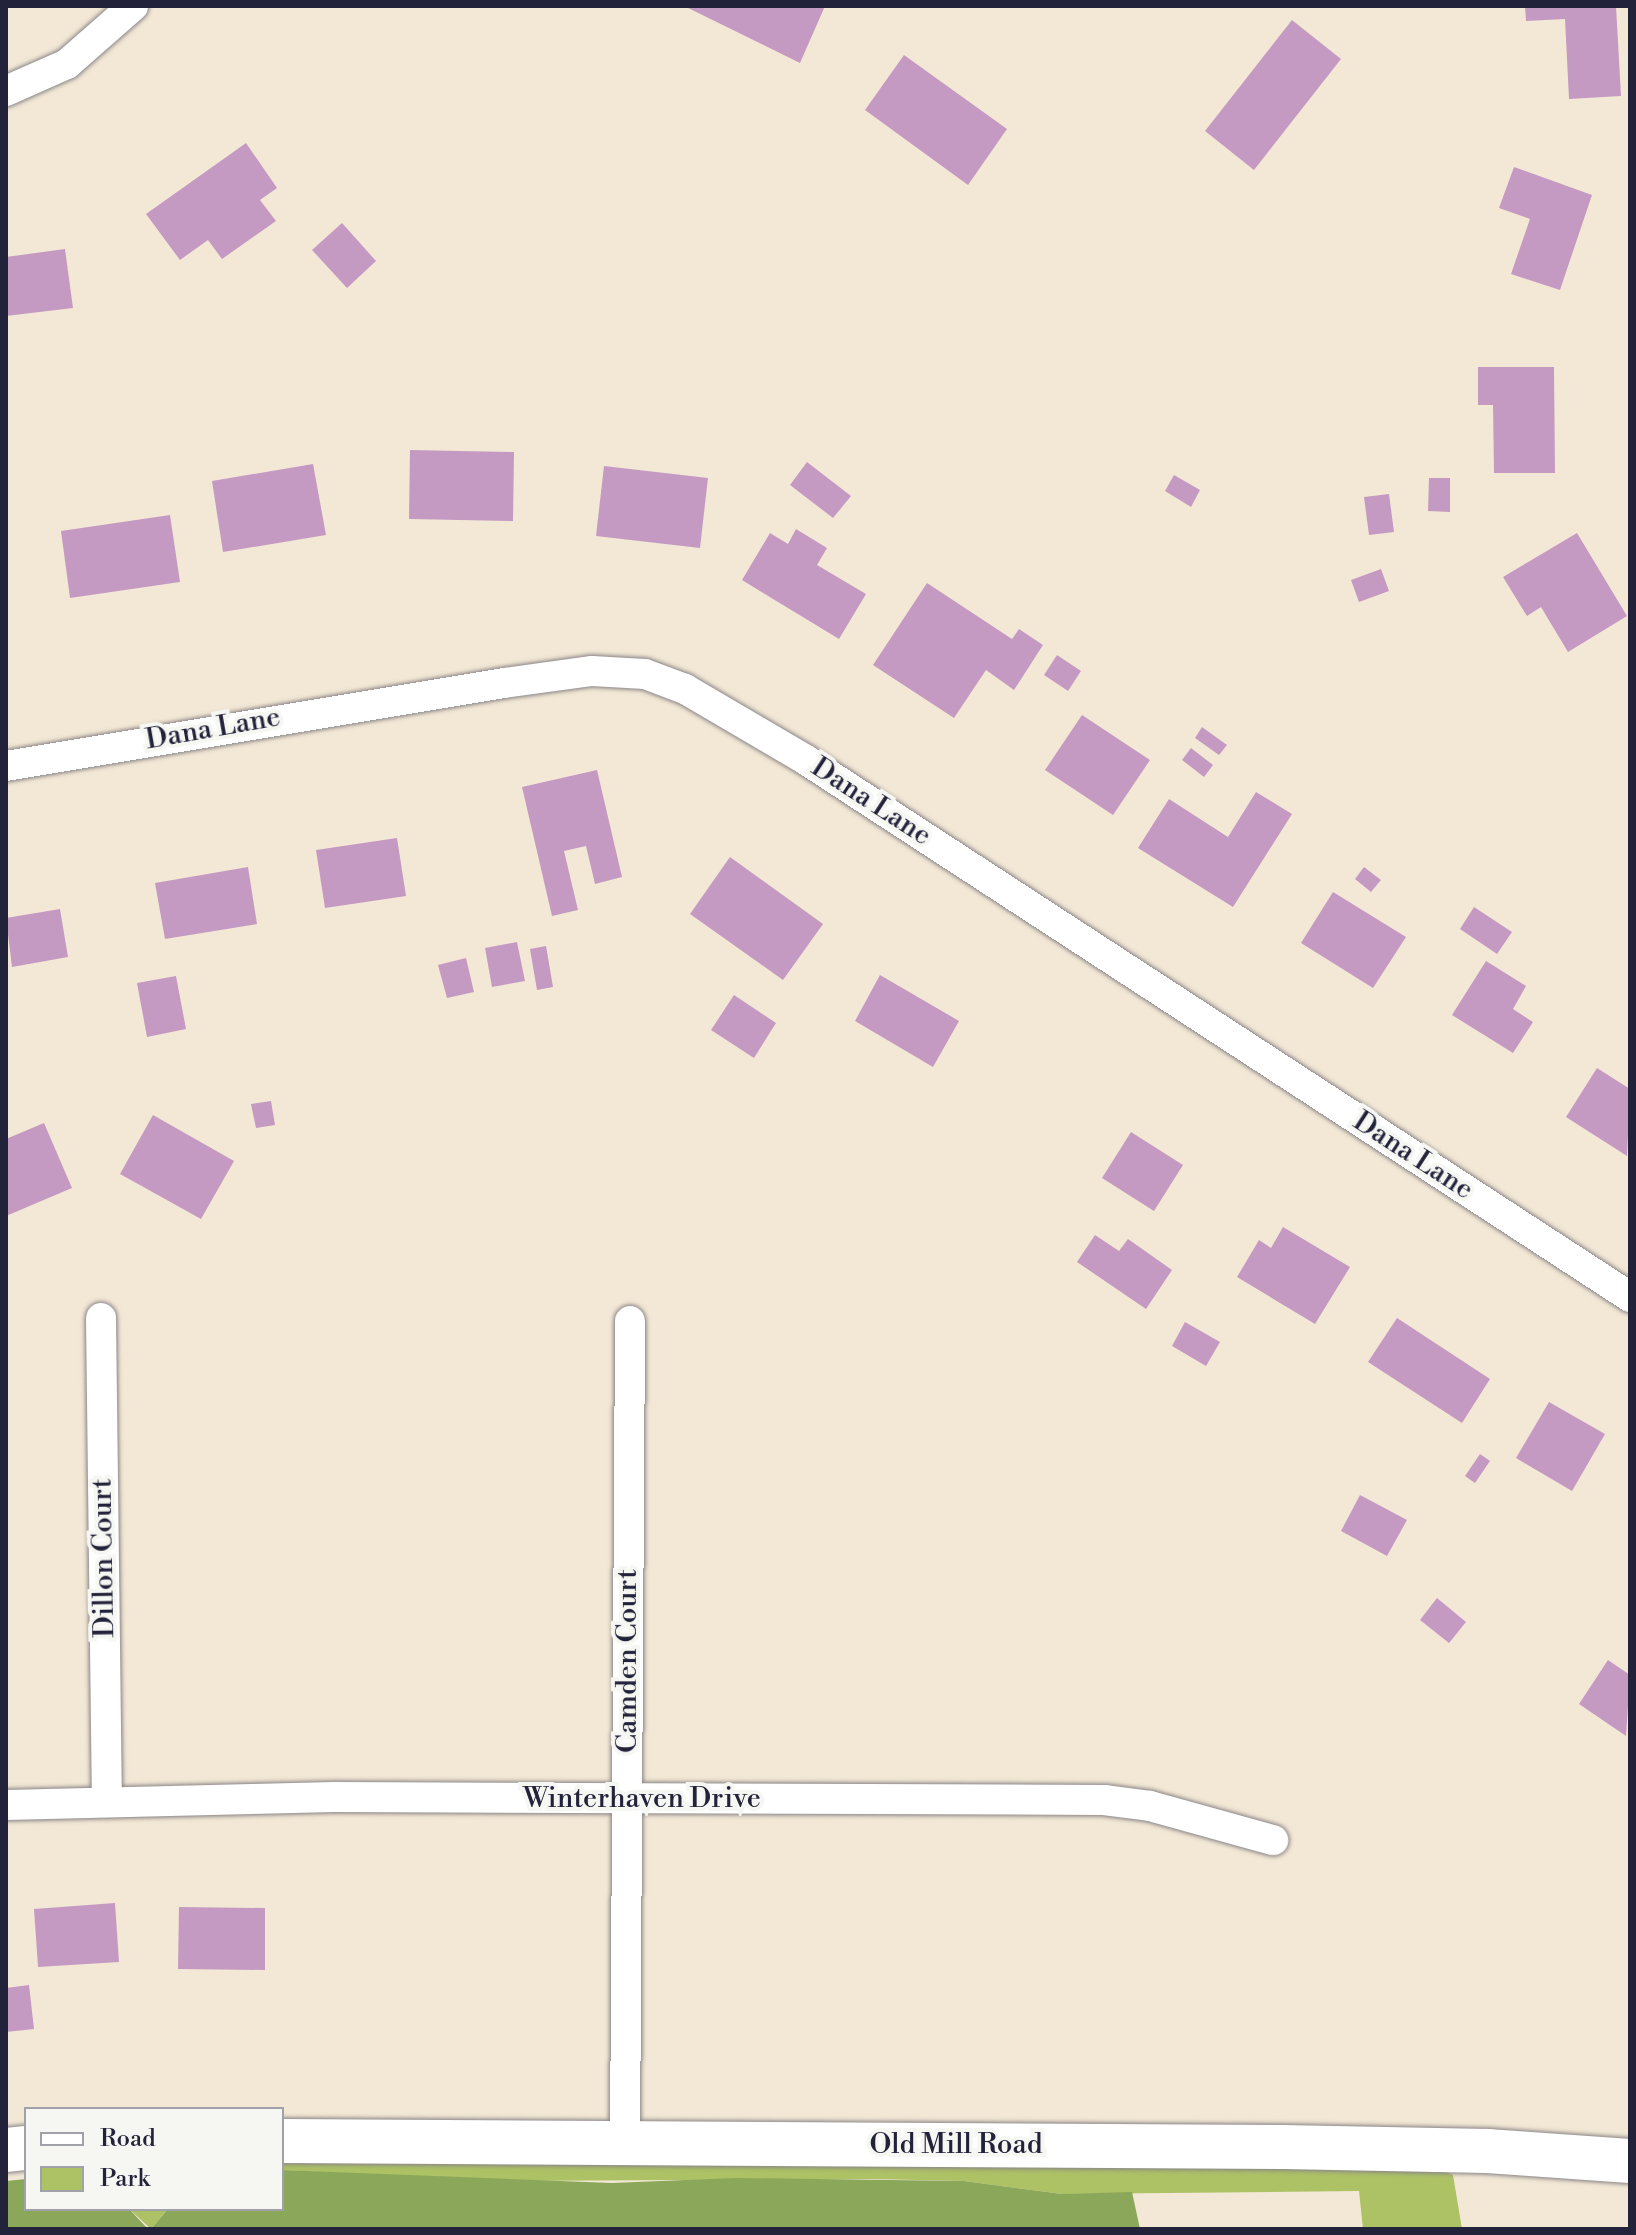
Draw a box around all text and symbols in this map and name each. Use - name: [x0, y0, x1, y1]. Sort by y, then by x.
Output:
- street label: Dana Lane: [143, 701, 283, 757]
- street label: Dana Lane: [805, 751, 937, 853]
- street label: Dana Lane: [1347, 1105, 1479, 1207]
- street label: Dillon Court: [86, 1478, 122, 1638]
- street label: Camden Court: [611, 1569, 645, 1753]
- street label: Winterhaven Drive: [523, 1782, 761, 1816]
- legend: [24, 2107, 284, 2211]
- text: Road: [100, 2124, 156, 2154]
- street label: Old Mill Road: [869, 2128, 1043, 2162]
- text: Park: [100, 2164, 150, 2194]

